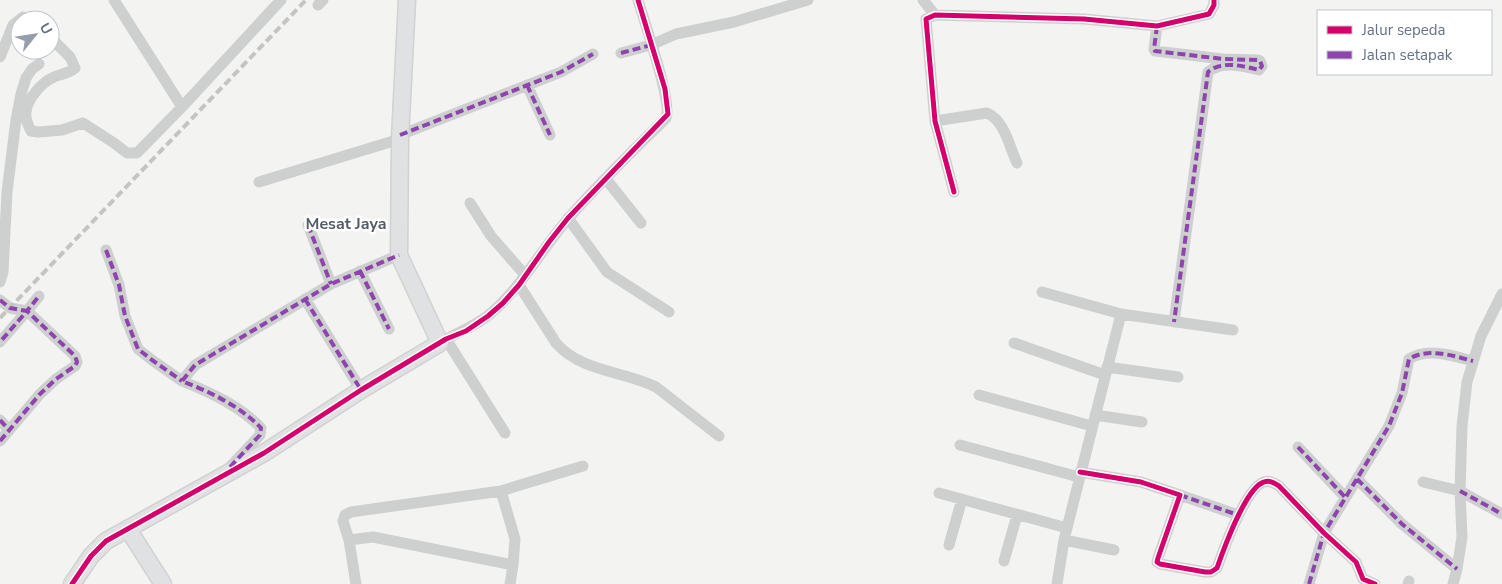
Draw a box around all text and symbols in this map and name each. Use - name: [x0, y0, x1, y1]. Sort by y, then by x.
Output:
- north arrow: [10, 10, 60, 60]
- legend: [1317, 10, 1492, 75]
- text: U: [35, 20, 57, 38]
- text: Jalur sepeda: [1361, 20, 1446, 40]
- text: Jalan setapak: [1361, 45, 1453, 65]
- district label: Mesat Jaya: [306, 213, 386, 235]

